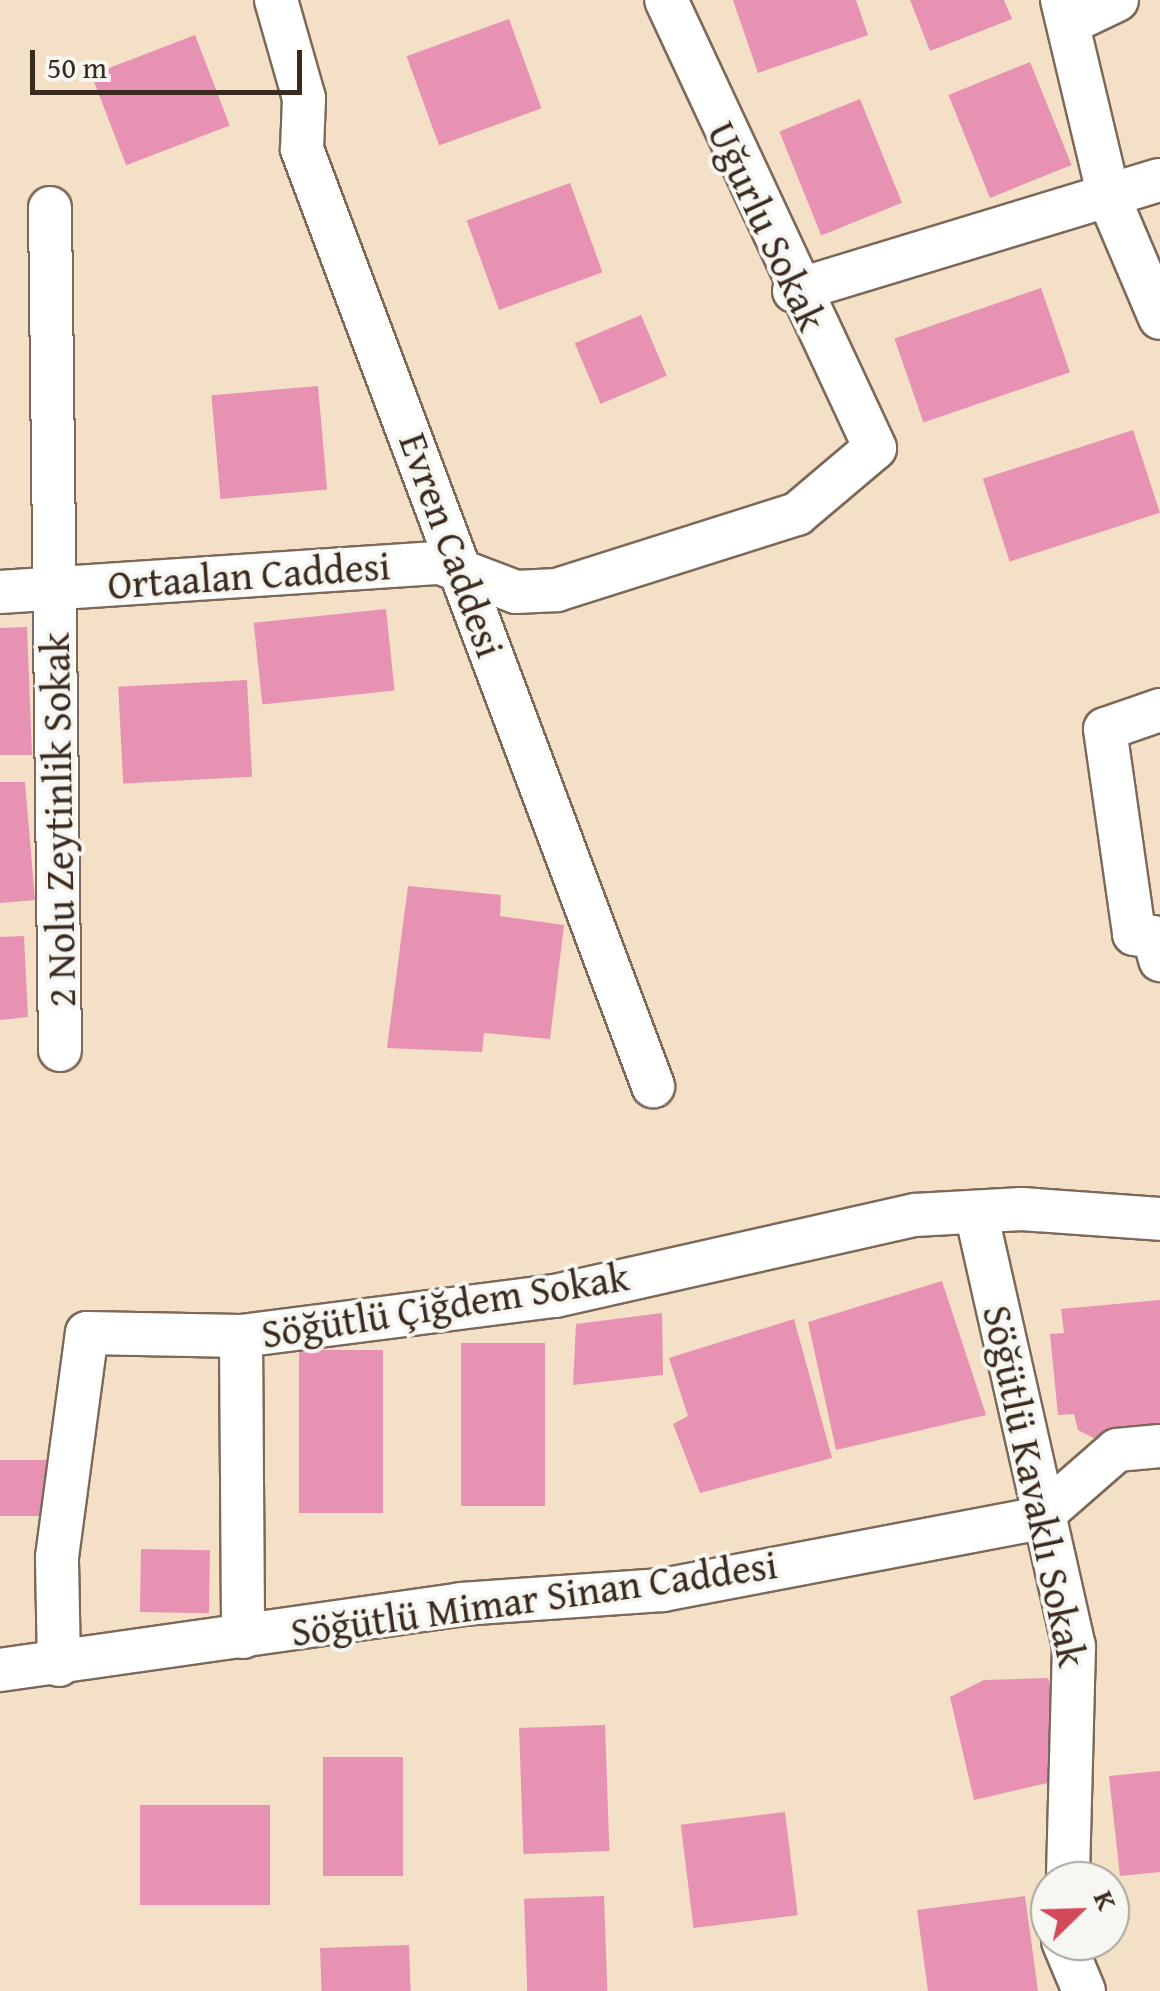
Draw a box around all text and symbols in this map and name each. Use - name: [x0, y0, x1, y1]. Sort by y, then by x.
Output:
- scale bar: [35, 30, 308, 92]
- text: 50 m: [47, 45, 107, 89]
- street label: Uğurlu Sokak: [698, 114, 836, 338]
- street label: Evren Caddesi: [389, 426, 515, 664]
- street label: Ortaalan Caddesi: [106, 541, 392, 609]
- street label: 2 Nolu Zeytinlik Sokak: [31, 632, 85, 1008]
- street label: Söğütlü Çiğdem Sokak: [258, 1252, 632, 1358]
- street label: Söğütlü Kavaklı Sokak: [973, 1301, 1097, 1671]
- street label: Söğütlü Mimar Sinan Caddesi: [288, 1540, 780, 1656]
- north arrow: [1030, 1861, 1130, 1961]
- text: K: [1084, 1884, 1129, 1916]

